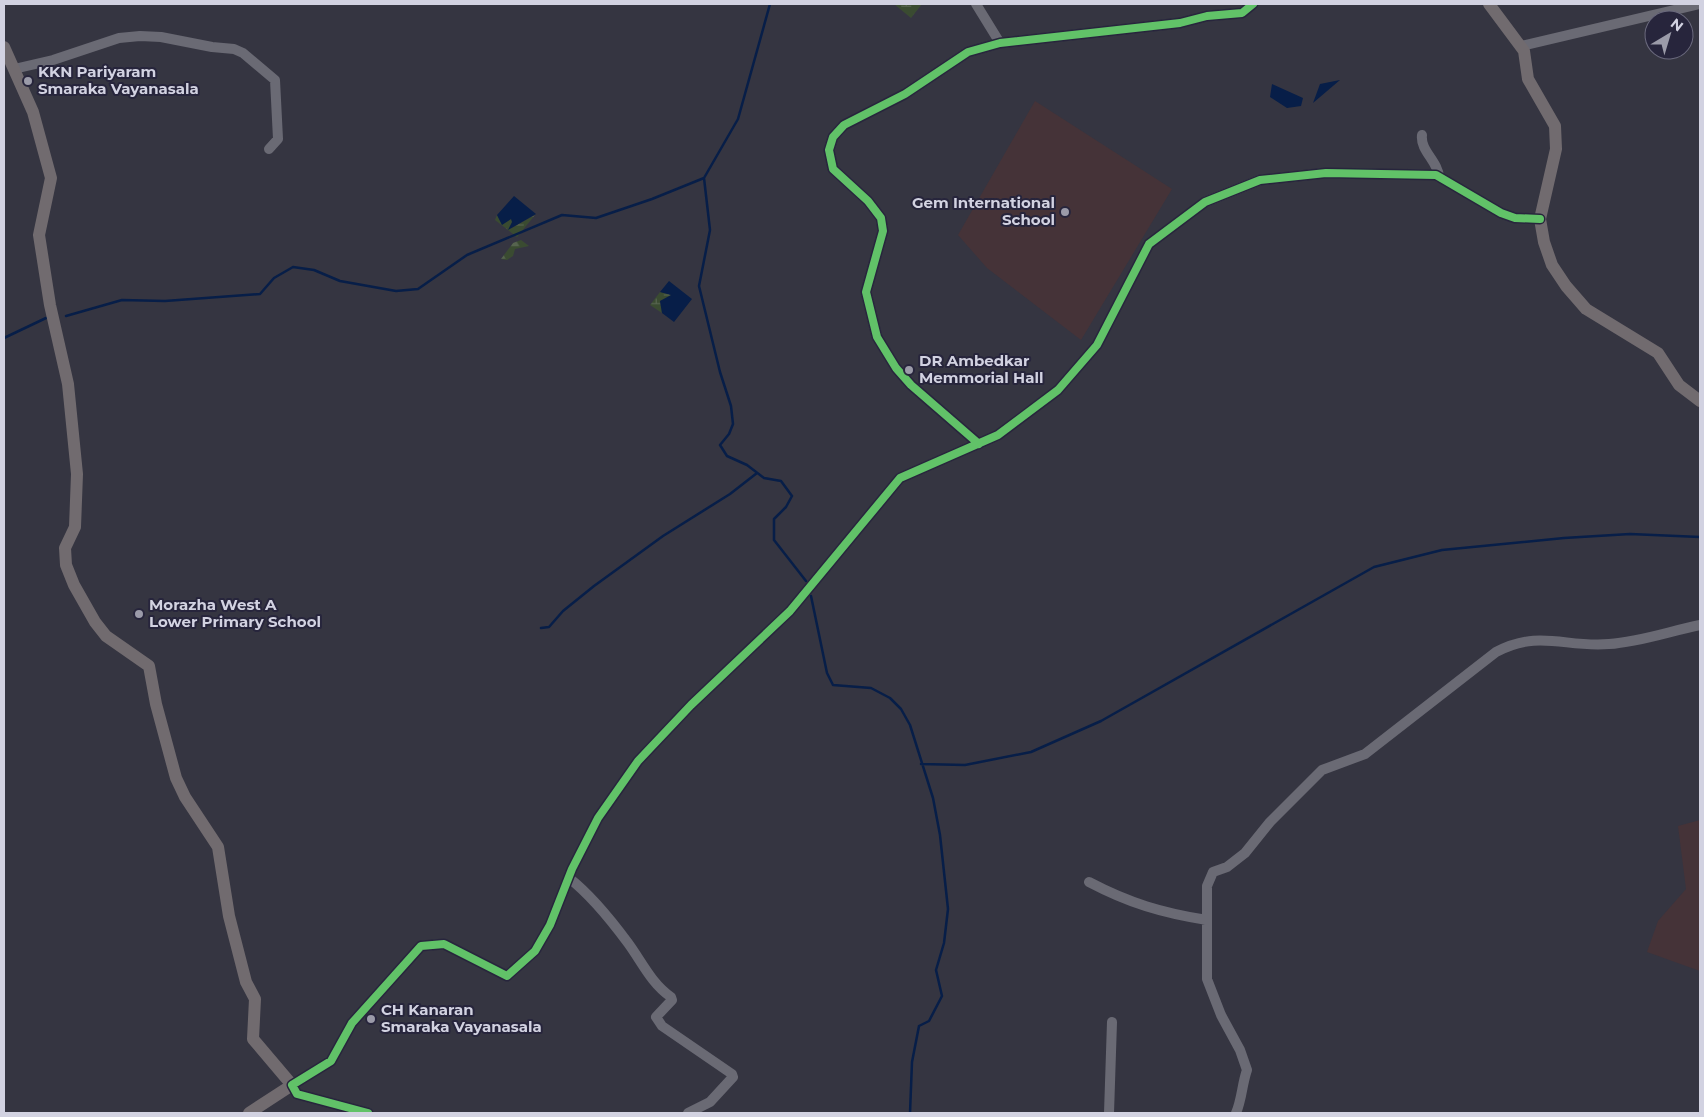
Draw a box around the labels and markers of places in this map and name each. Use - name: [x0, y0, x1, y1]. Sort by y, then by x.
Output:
- place label: KKN Pariyaram Smaraka Vayanasala: [38, 62, 199, 98]
- marker: KKN Pariyaram Smaraka Vayanasala: [22, 75, 34, 87]
- place label: Gem International School: [912, 193, 1055, 229]
- marker: Gem International School: [1059, 206, 1071, 218]
- place label: DR Ambedkar Memmorial Hall: [919, 351, 1044, 387]
- marker: DR Ambedkar Memmorial Hall: [903, 364, 915, 376]
- place label: Morazha West A Lower Primary School: [149, 595, 321, 631]
- marker: Morazha West A Lower Primary School: [133, 608, 145, 620]
- place label: CH Kanaran Smaraka Vayanasala: [381, 1000, 542, 1036]
- marker: CH Kanaran Smaraka Vayanasala: [365, 1013, 377, 1025]

